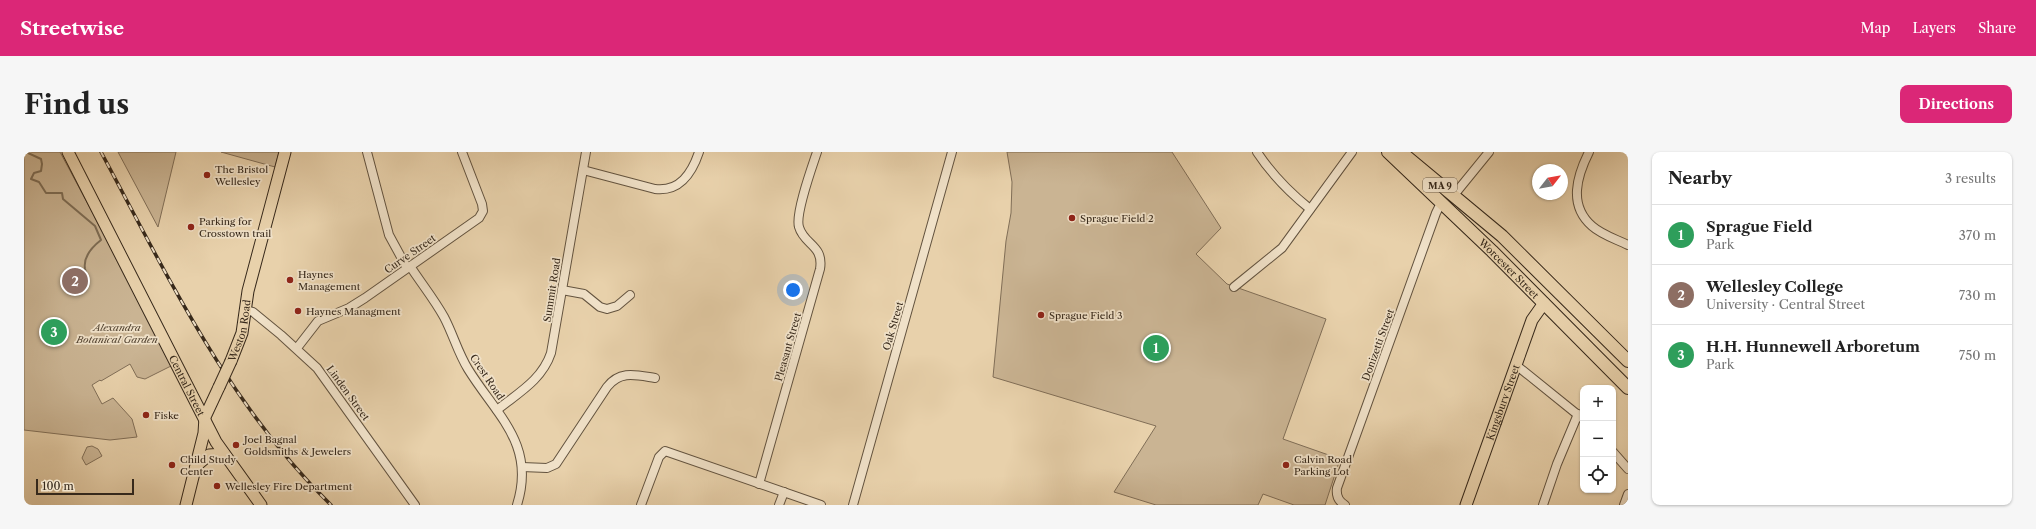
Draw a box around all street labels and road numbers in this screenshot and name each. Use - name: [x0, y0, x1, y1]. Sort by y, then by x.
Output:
- road number: MA 9: [1423, 178, 1457, 192]
- street label: Curve Street: [382, 231, 439, 276]
- street label: Worcester Street: [1476, 235, 1542, 302]
- street label: Summit Road: [541, 257, 563, 323]
- street label: Weston Road: [225, 299, 253, 364]
- street label: Oak Street: [880, 300, 906, 352]
- street label: Donizetti Street: [1359, 307, 1397, 383]
- street label: Pleasant Street: [772, 311, 804, 383]
- street label: Crest Road: [467, 352, 507, 402]
- street label: Central Street: [166, 353, 208, 418]
- street label: Kingsbury Street: [1483, 362, 1522, 442]
- street label: Linden Street: [324, 363, 373, 423]

